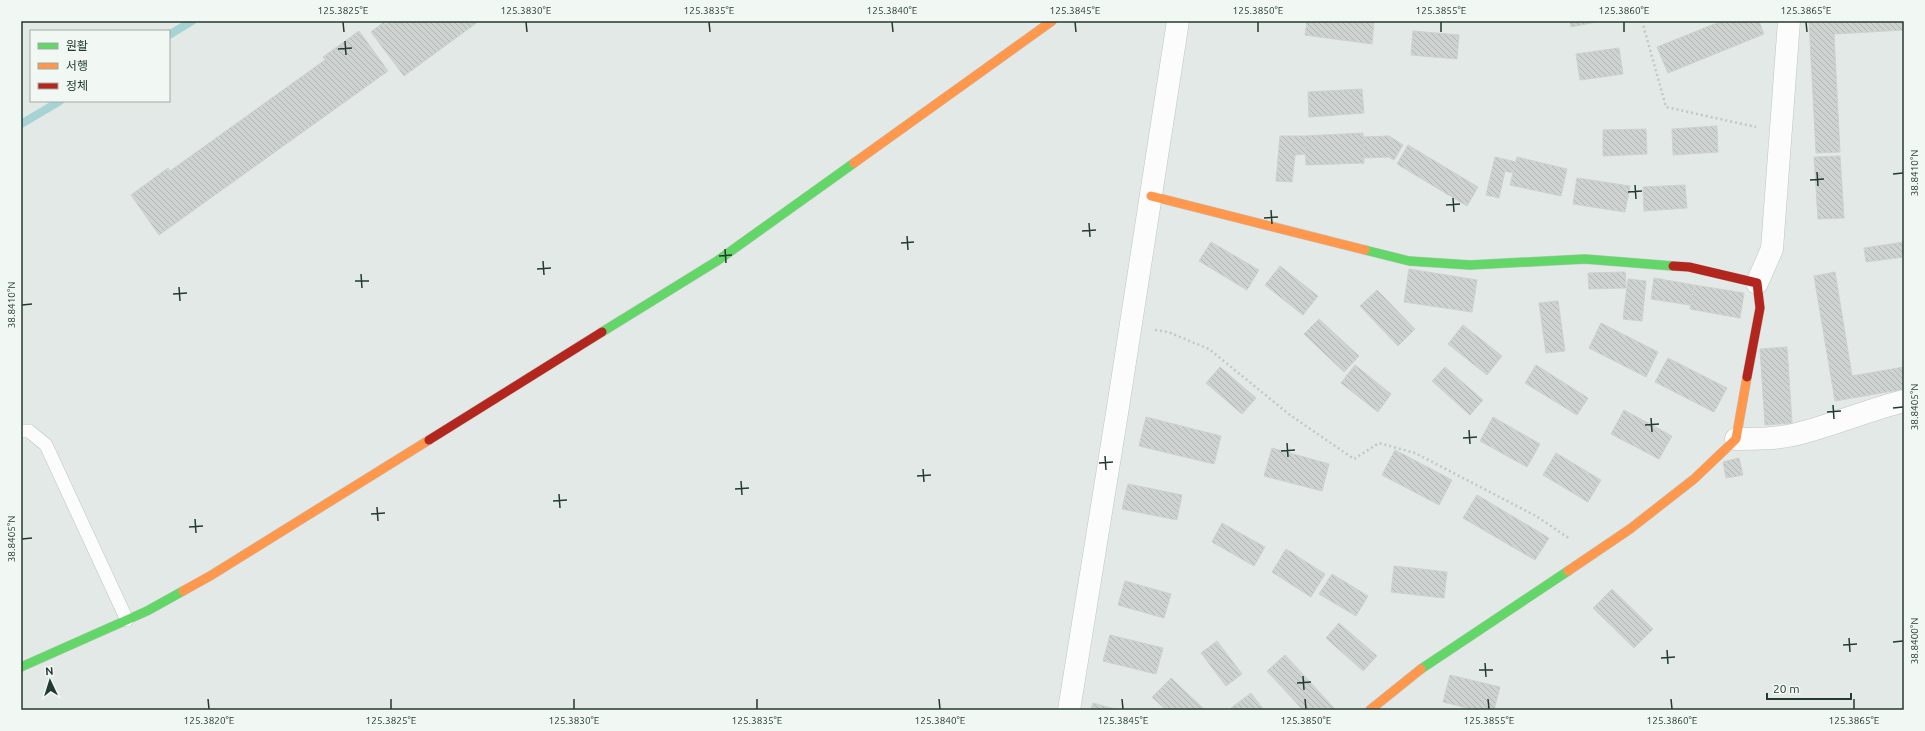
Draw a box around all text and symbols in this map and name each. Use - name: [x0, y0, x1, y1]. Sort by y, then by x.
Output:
- text: 125.3825°E: [318, 5, 369, 16]
- text: 125.3830°E: [501, 5, 552, 16]
- text: 125.3835°E: [684, 5, 735, 16]
- text: 125.3840°E: [867, 5, 918, 16]
- text: 125.3845°E: [1050, 5, 1101, 16]
- text: 125.3850°E: [1233, 5, 1284, 16]
- text: 125.3855°E: [1416, 5, 1467, 16]
- text: 125.3860°E: [1599, 5, 1650, 16]
- text: 125.3865°E: [1781, 5, 1832, 16]
- legend: [30, 30, 170, 102]
- text: 원활: [66, 39, 88, 52]
- text: 서행: [66, 59, 88, 72]
- text: 정체: [66, 79, 88, 92]
- text: 38.8410°N: [1909, 150, 1920, 196]
- text: 38.8410°N: [6, 282, 17, 328]
- text: 38.8405°N: [1909, 384, 1920, 430]
- text: 38.8405°N: [6, 516, 17, 562]
- text: 38.8400°N: [1909, 618, 1920, 664]
- north arrow: [30, 661, 70, 701]
- text: N: [45, 665, 54, 677]
- scale bar: [1767, 675, 1851, 701]
- text: 20 m: [1773, 682, 1800, 695]
- text: 125.3820°E: [184, 715, 235, 726]
- text: 125.3825°E: [366, 715, 417, 726]
- text: 125.3830°E: [549, 715, 600, 726]
- text: 125.3835°E: [732, 715, 783, 726]
- text: 125.3840°E: [915, 715, 966, 726]
- text: 125.3845°E: [1098, 715, 1149, 726]
- text: 125.3850°E: [1281, 715, 1332, 726]
- text: 125.3855°E: [1464, 715, 1515, 726]
- text: 125.3860°E: [1647, 715, 1698, 726]
- text: 125.3865°E: [1829, 715, 1880, 726]

